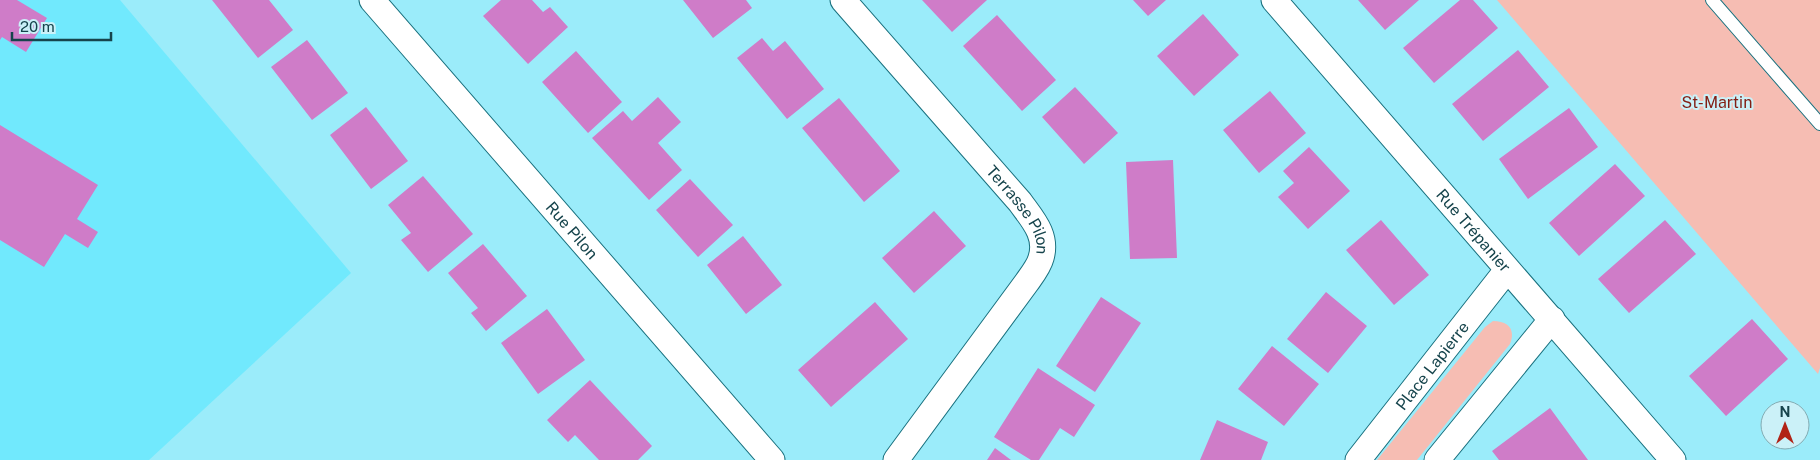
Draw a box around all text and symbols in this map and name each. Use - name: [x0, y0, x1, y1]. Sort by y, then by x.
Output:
- scale bar: [12, 10, 111, 42]
- text: 20 m: [20, 18, 55, 35]
- park label: St-Martin: [1682, 93, 1752, 112]
- street label: Terrasse Pilon: [983, 161, 1052, 255]
- street label: Rue Trépanier: [1433, 185, 1515, 276]
- street label: Rue Pilon: [542, 198, 602, 263]
- street label: Place Lapierre: [1391, 318, 1473, 414]
- north arrow: [1760, 400, 1810, 450]
- text: N: [1780, 404, 1790, 420]

